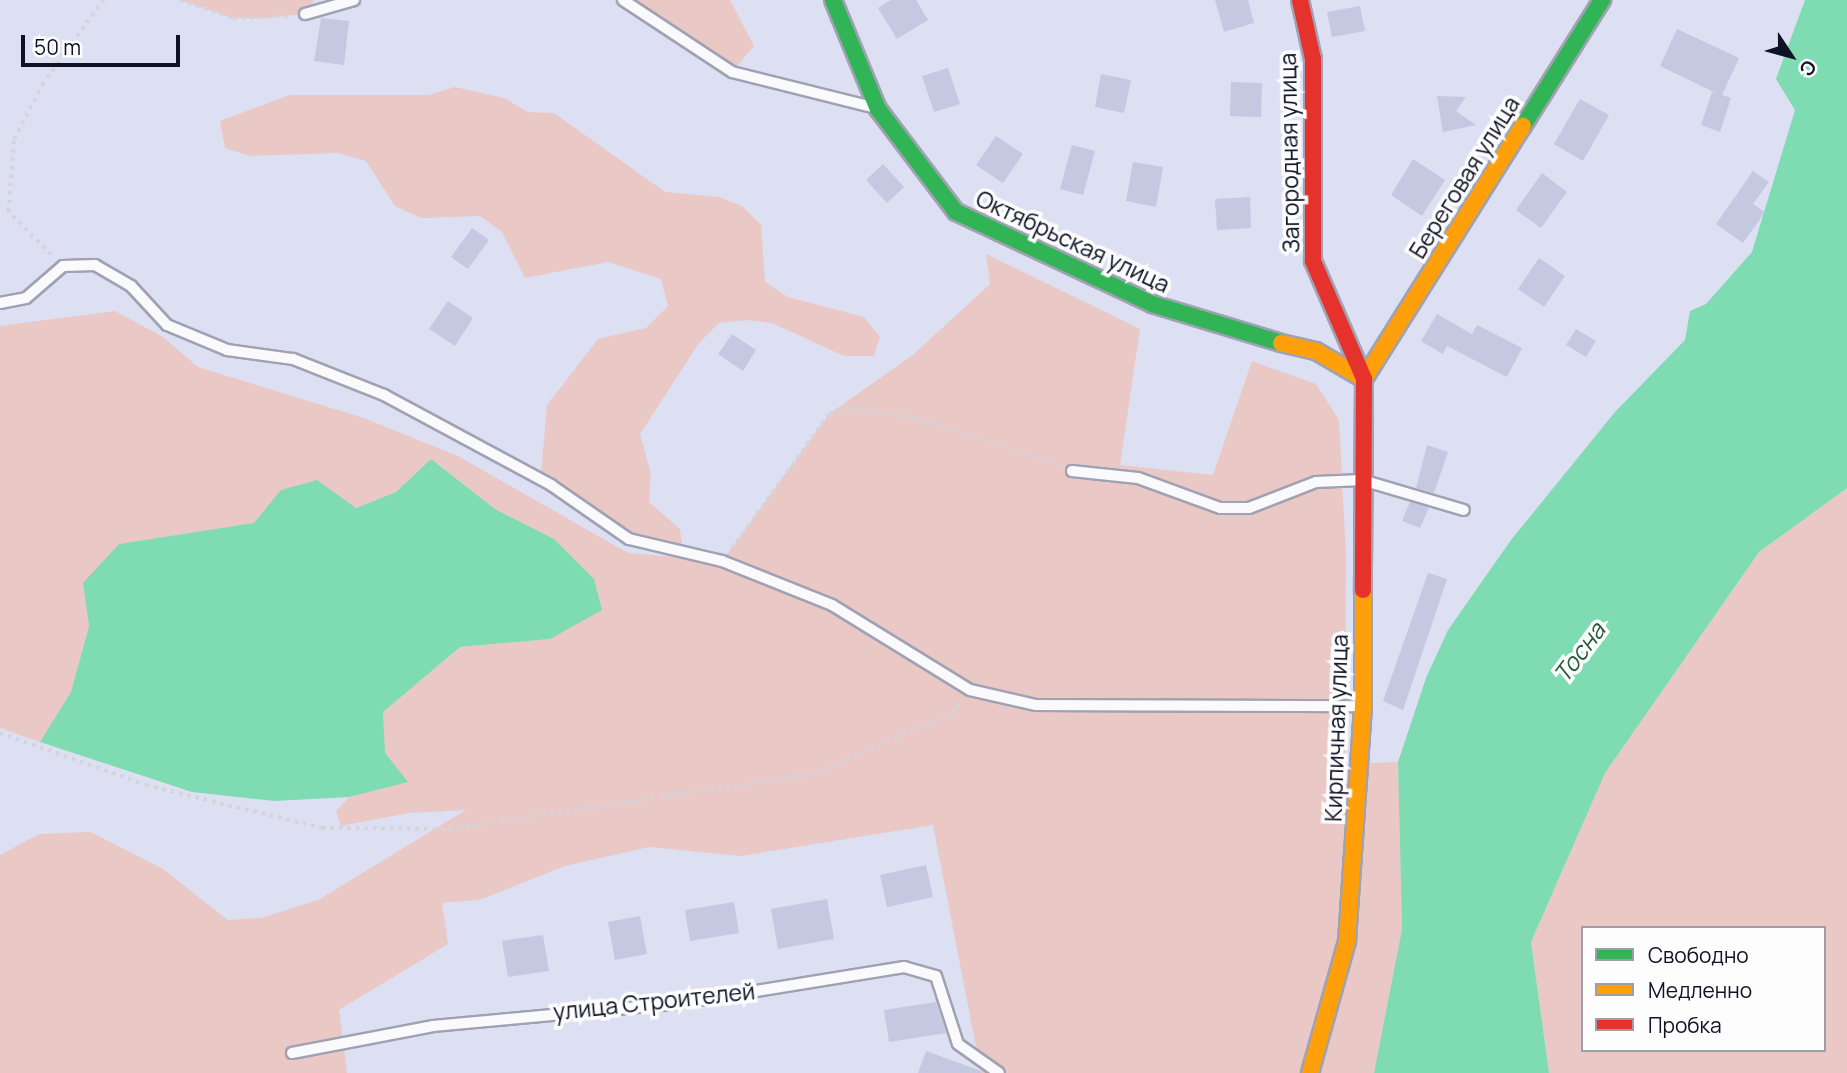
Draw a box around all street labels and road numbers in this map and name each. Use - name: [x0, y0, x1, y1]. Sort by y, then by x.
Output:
- street label: Загородная улица: [1273, 53, 1305, 253]
- street label: Береговая улица: [1403, 91, 1525, 263]
- street label: Октябрьская улица: [972, 184, 1174, 298]
- street label: Кирпичная улица: [1319, 634, 1353, 822]
- street label: улица Строителей: [552, 977, 756, 1025]

